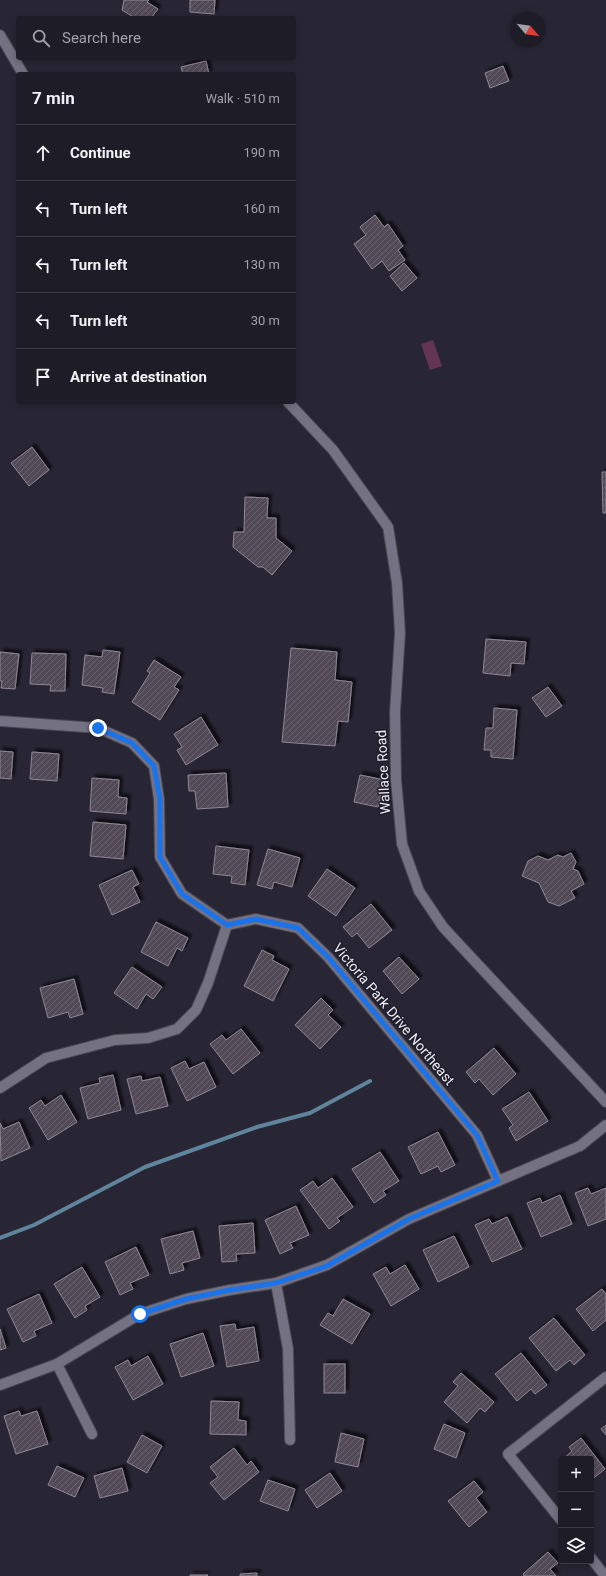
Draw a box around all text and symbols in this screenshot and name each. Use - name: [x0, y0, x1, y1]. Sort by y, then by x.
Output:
- north arrow: [510, 12, 546, 48]
- search box: [16, 16, 296, 60]
- icon: search: [30, 27, 52, 49]
- text: Search here: [62, 29, 141, 47]
- text: 7 min: [32, 88, 75, 108]
- text: Walk · 510 m: [205, 91, 280, 106]
- icon: ahead: [32, 142, 54, 164]
- text: Continue: [70, 144, 131, 162]
- text: 190 m: [243, 145, 280, 160]
- icon: left: [32, 198, 54, 220]
- text: Turn left: [70, 200, 127, 218]
- text: 160 m: [243, 201, 280, 216]
- icon: left: [32, 254, 54, 276]
- text: Turn left: [70, 256, 127, 274]
- text: 130 m: [243, 257, 280, 272]
- icon: left: [32, 310, 54, 332]
- text: Turn left: [70, 312, 127, 330]
- text: 30 m: [251, 313, 280, 328]
- icon: arrive: [32, 366, 54, 388]
- text: Arrive at destination: [70, 368, 207, 386]
- route end: [89, 719, 107, 737]
- street label: Wallace Road: [373, 729, 393, 815]
- street label: Victoria Park Drive Northeast: [330, 940, 458, 1088]
- route start: [131, 1305, 149, 1323]
- map controls: [558, 1456, 594, 1564]
- button: +: [558, 1456, 594, 1492]
- button: −: [558, 1492, 594, 1528]
- button: layers: [558, 1528, 594, 1564]

